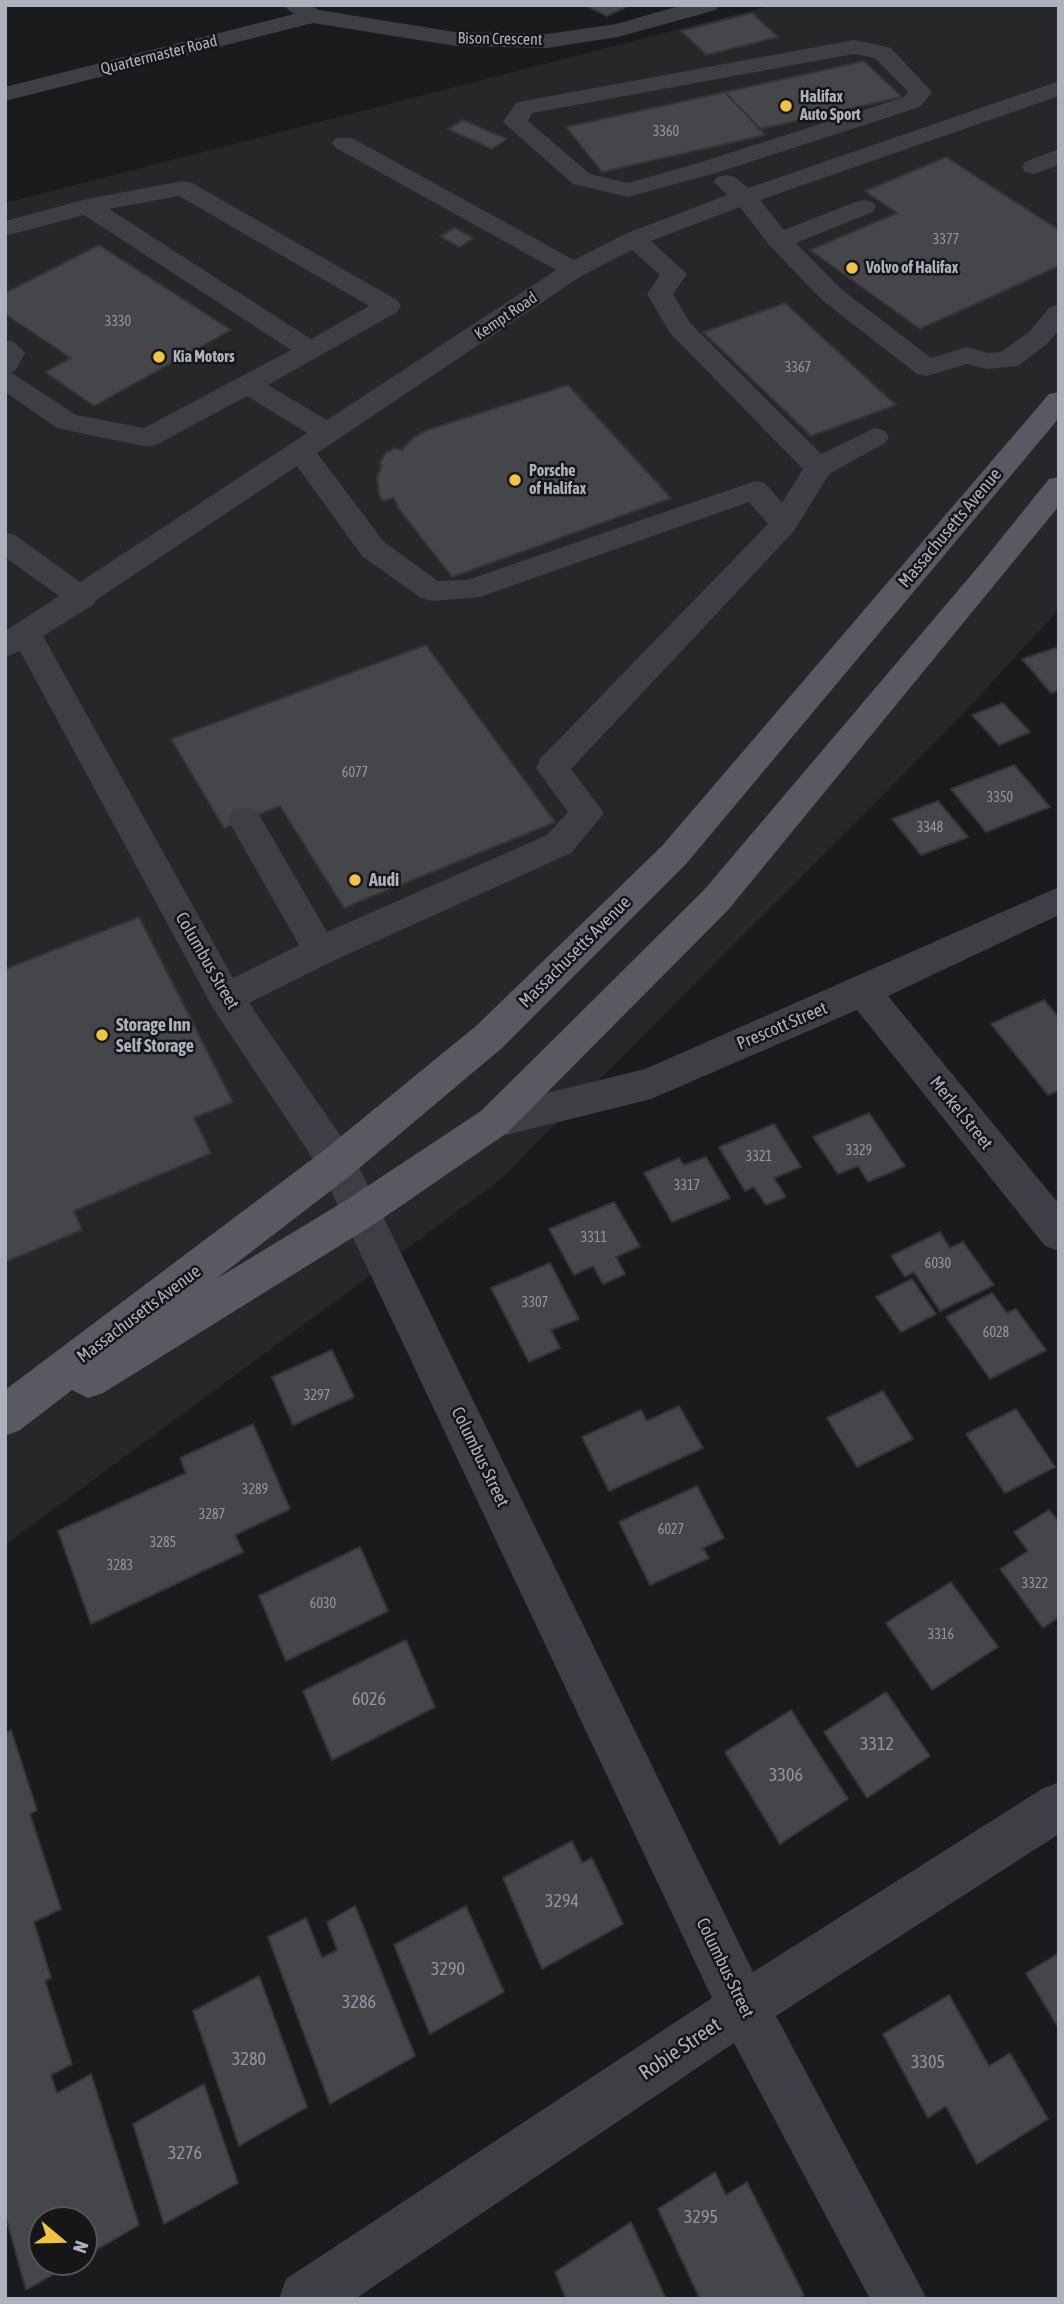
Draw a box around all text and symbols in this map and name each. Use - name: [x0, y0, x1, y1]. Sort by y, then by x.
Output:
- street label: Bison Crescent: [457, 29, 543, 49]
- street label: Quartermaster Road: [99, 31, 219, 79]
- place label: Halifax Auto Sport: [800, 87, 861, 125]
- marker: Halifax Auto Sport: [778, 98, 794, 114]
- house number: 3360: [653, 124, 679, 140]
- house number: 3377: [933, 232, 959, 248]
- place label: Volvo of Halifax: [866, 258, 958, 278]
- marker: Volvo of Halifax: [844, 260, 860, 276]
- street label: Kempt Road: [471, 288, 541, 344]
- house number: 3330: [105, 314, 131, 330]
- place label: Kia Motors: [173, 347, 235, 367]
- marker: Kia Motors: [151, 349, 167, 365]
- house number: 3367: [785, 360, 811, 376]
- place label: Porsche of Halifax: [529, 461, 586, 499]
- street label: Massachusetts Avenue: [894, 464, 1006, 592]
- marker: Porsche of Halifax: [507, 472, 523, 488]
- house number: 6077: [342, 765, 368, 781]
- house number: 3350: [987, 790, 1013, 806]
- house number: 3348: [917, 820, 943, 836]
- place label: Audi: [369, 869, 399, 891]
- marker: Audi: [347, 872, 363, 888]
- street label: Massachusetts Avenue: [515, 892, 635, 1012]
- street label: Columbus Street: [171, 909, 243, 1013]
- street label: Prescott Street: [734, 997, 830, 1055]
- place label: Storage Inn Self Storage: [116, 1014, 194, 1056]
- marker: Storage Inn Self Storage: [94, 1027, 110, 1043]
- street label: Merkel Street: [925, 1072, 997, 1154]
- house number: 3329: [846, 1143, 872, 1159]
- house number: 3321: [746, 1149, 772, 1165]
- house number: 3317: [674, 1178, 700, 1194]
- house number: 3311: [581, 1230, 607, 1246]
- house number: 6030: [925, 1256, 951, 1272]
- street label: Massachusetts Avenue: [73, 1261, 205, 1367]
- house number: 3307: [522, 1295, 548, 1311]
- house number: 6028: [983, 1325, 1009, 1341]
- house number: 3297: [304, 1388, 330, 1404]
- street label: Columbus Street: [447, 1403, 513, 1511]
- house number: 3289: [242, 1482, 268, 1498]
- house number: 3287: [199, 1507, 225, 1523]
- house number: 6027: [658, 1522, 684, 1538]
- house number: 3285: [150, 1535, 176, 1551]
- house number: 3283: [107, 1558, 133, 1574]
- house number: 3322: [1022, 1576, 1048, 1592]
- house number: 6030: [310, 1596, 336, 1612]
- house number: 3316: [928, 1627, 954, 1643]
- house number: 6026: [352, 1688, 386, 1710]
- house number: 3312: [860, 1733, 894, 1755]
- house number: 3306: [769, 1764, 803, 1786]
- house number: 3294: [545, 1890, 579, 1912]
- street label: Columbus Street: [692, 1914, 758, 2022]
- house number: 3290: [431, 1958, 465, 1980]
- house number: 3286: [342, 1991, 376, 2013]
- street label: Robie Street: [634, 2012, 726, 2086]
- house number: 3280: [232, 2048, 266, 2070]
- house number: 3305: [911, 2051, 945, 2073]
- house number: 3276: [168, 2142, 202, 2164]
- north arrow: [28, 2206, 98, 2276]
- house number: 3295: [684, 2206, 718, 2228]
- text: N: [69, 2238, 93, 2256]

